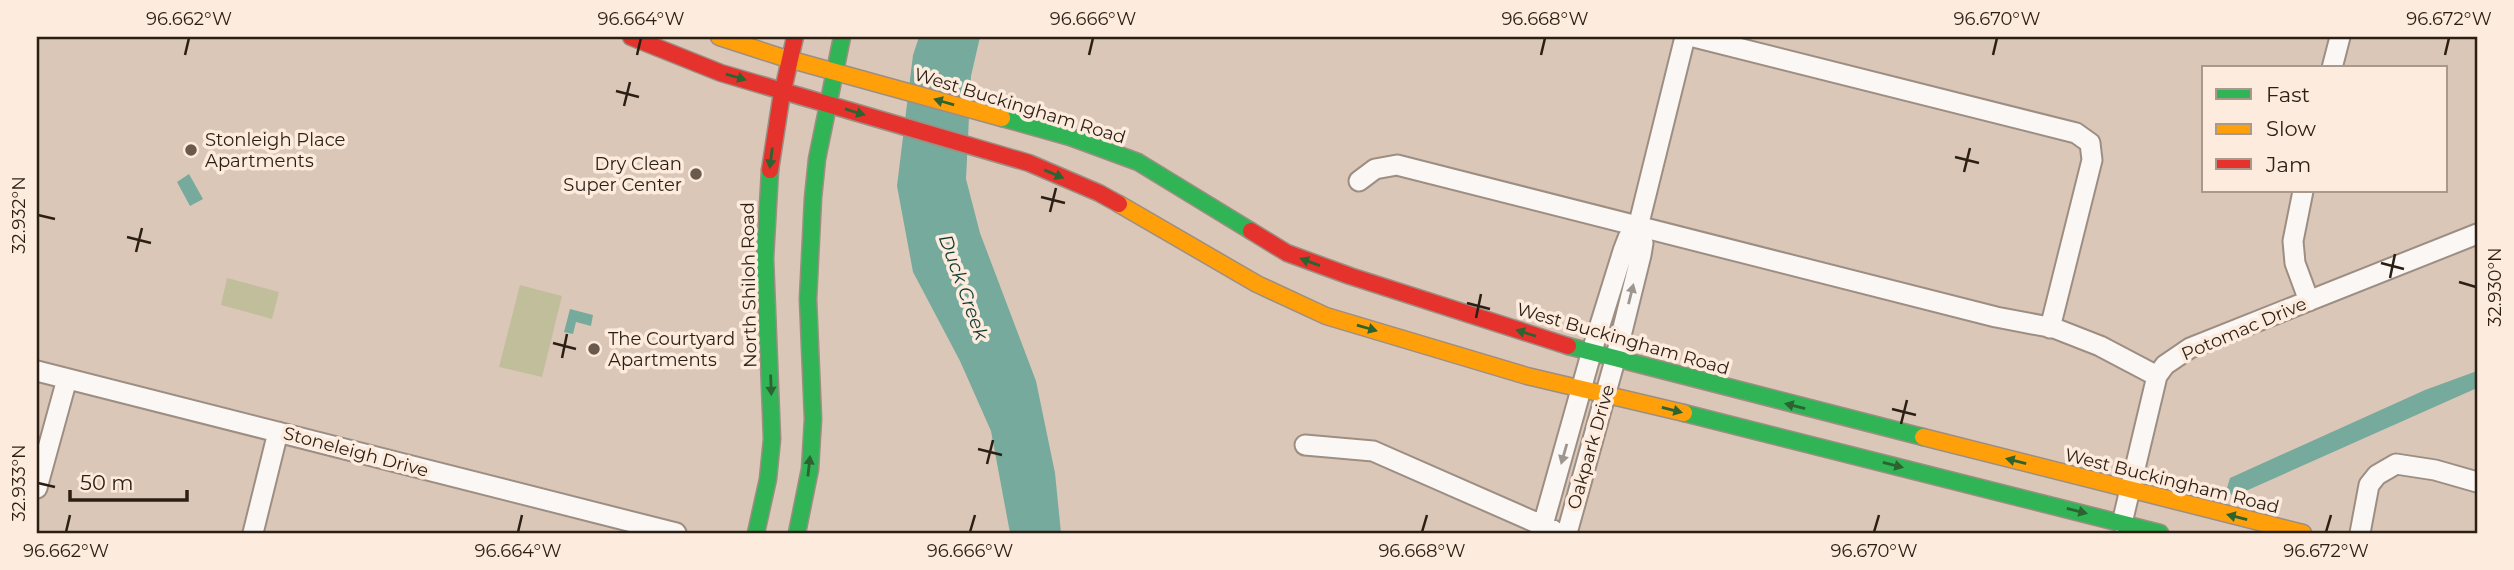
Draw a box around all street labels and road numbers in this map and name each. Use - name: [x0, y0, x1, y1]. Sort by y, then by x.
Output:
- street label: West Buckingham Road: [912, 63, 1128, 149]
- street label: North Shiloh Road: [737, 202, 761, 368]
- street label: Potomac Drive: [2178, 293, 2310, 365]
- street label: West Buckingham Road: [1514, 298, 1732, 380]
- street label: Oakpark Drive: [1563, 382, 1619, 512]
- street label: Stoneleigh Drive: [281, 422, 431, 482]
- street label: West Buckingham Road: [2063, 444, 2281, 518]

